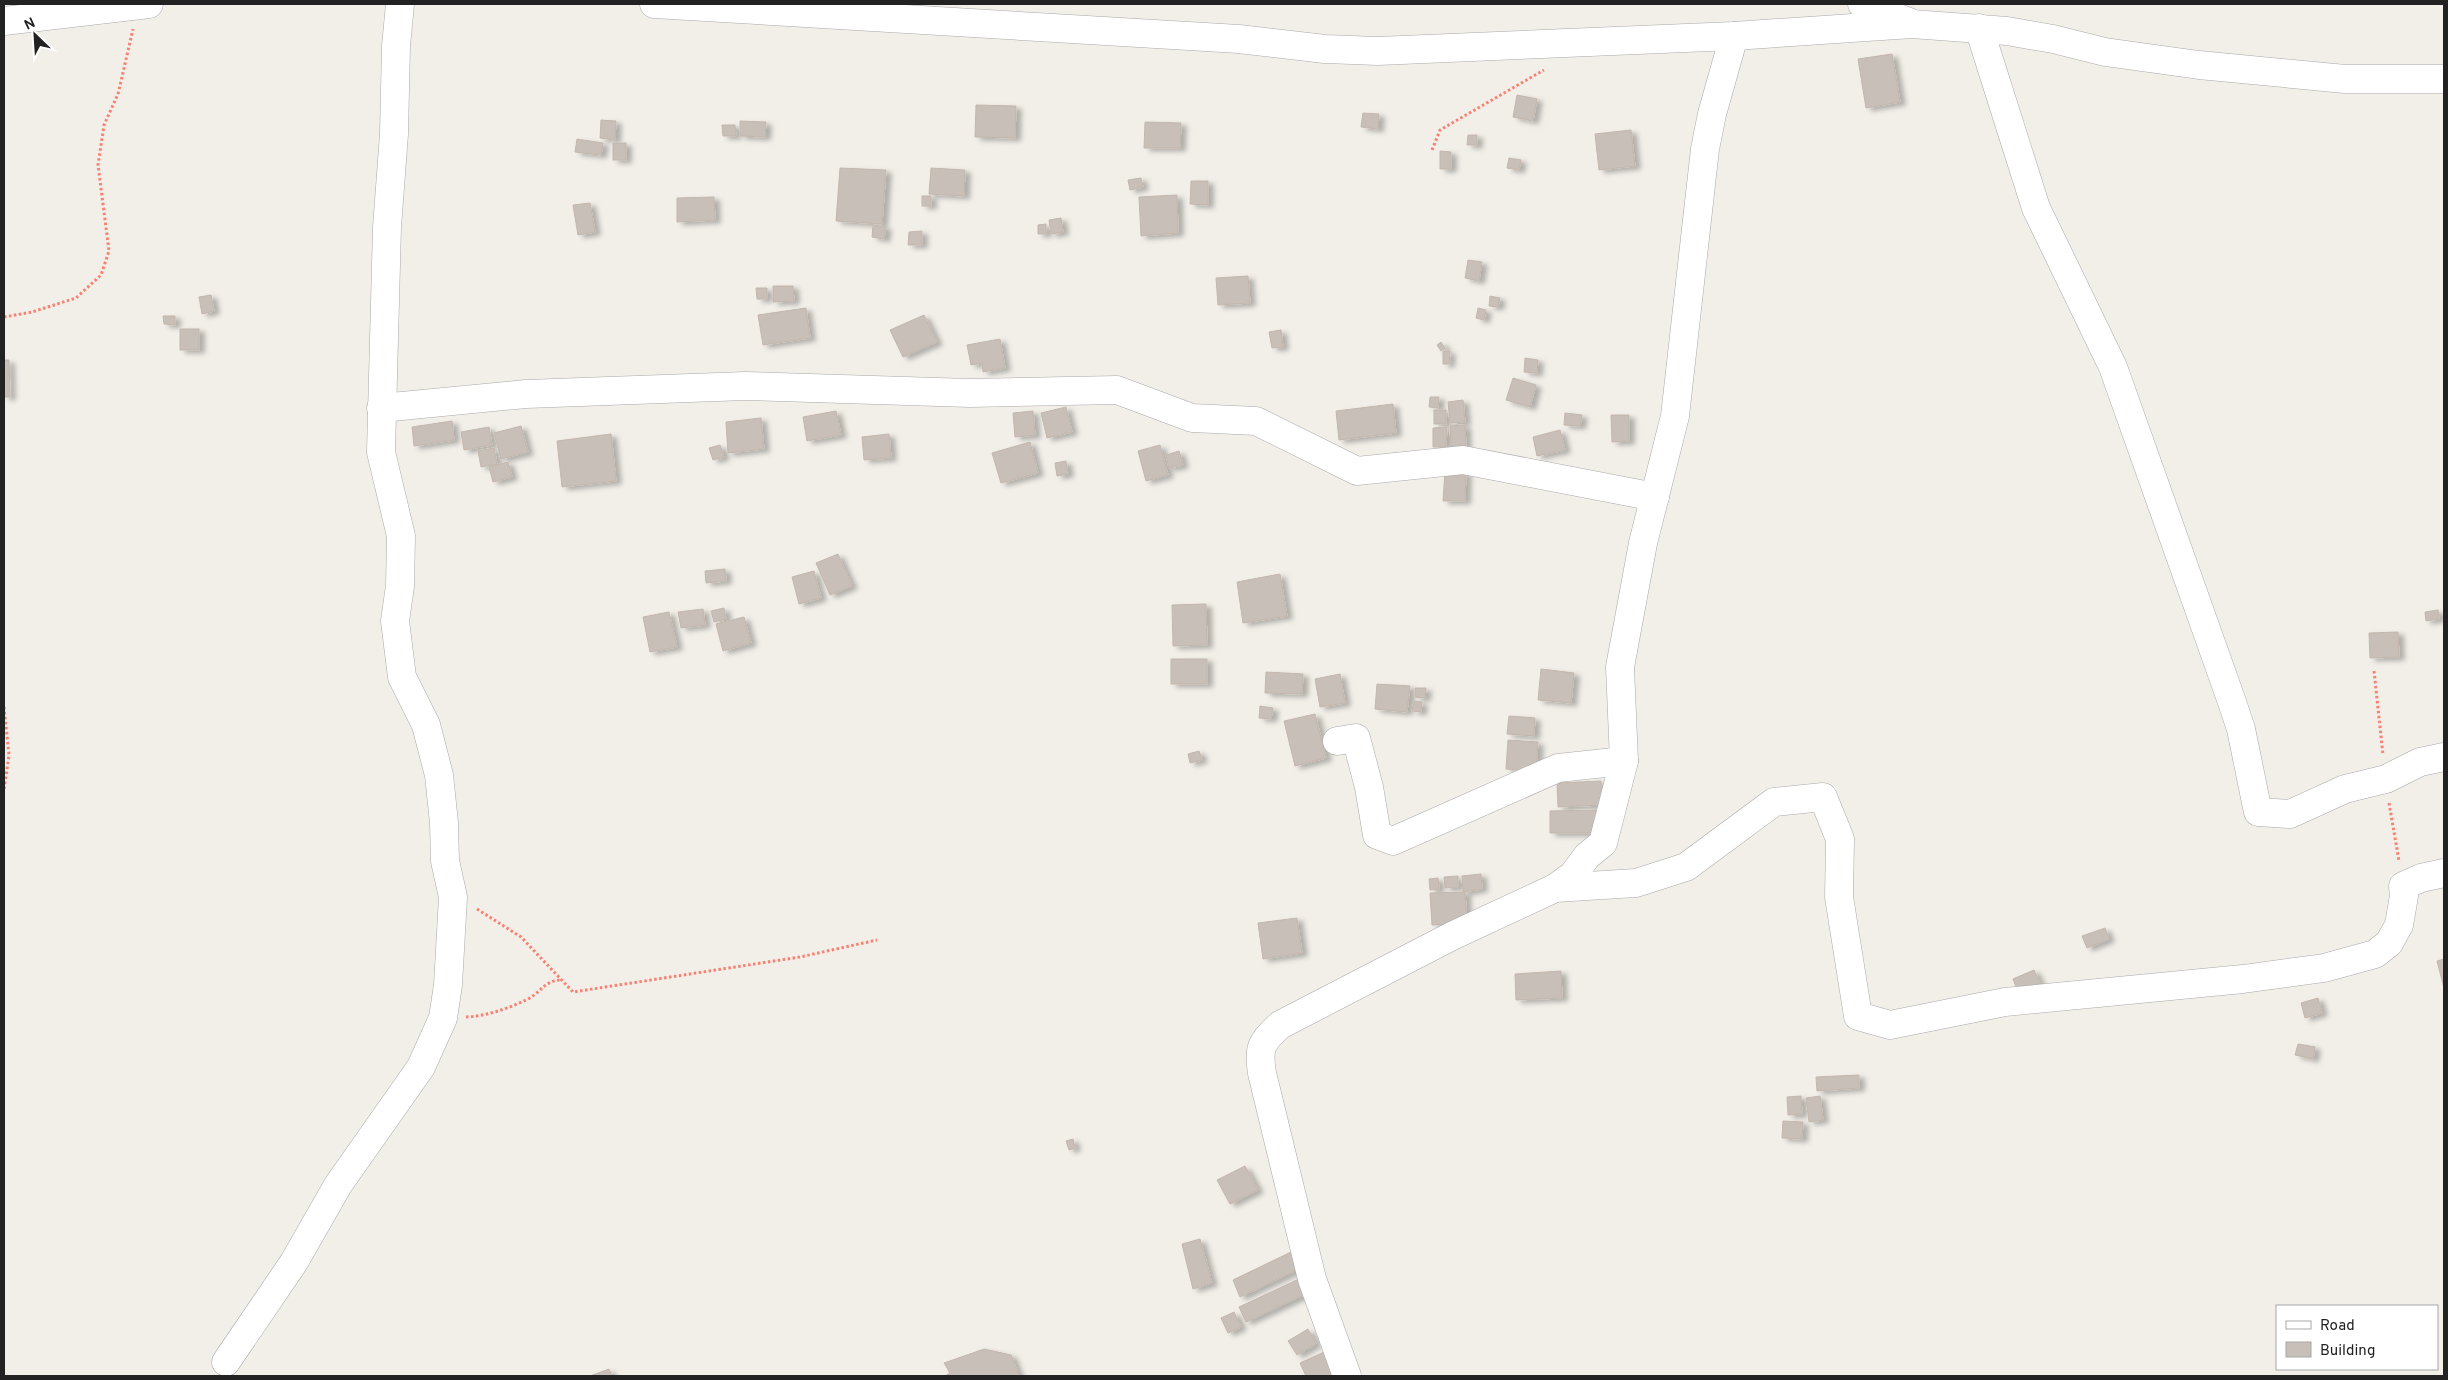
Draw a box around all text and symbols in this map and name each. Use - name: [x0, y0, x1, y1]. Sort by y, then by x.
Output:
- north arrow: [10, 10, 60, 60]
- text: N: [22, 15, 38, 34]
- legend: [2276, 1305, 2438, 1370]
- text: Road: [2320, 1317, 2355, 1336]
- text: Building: [2320, 1342, 2375, 1361]

